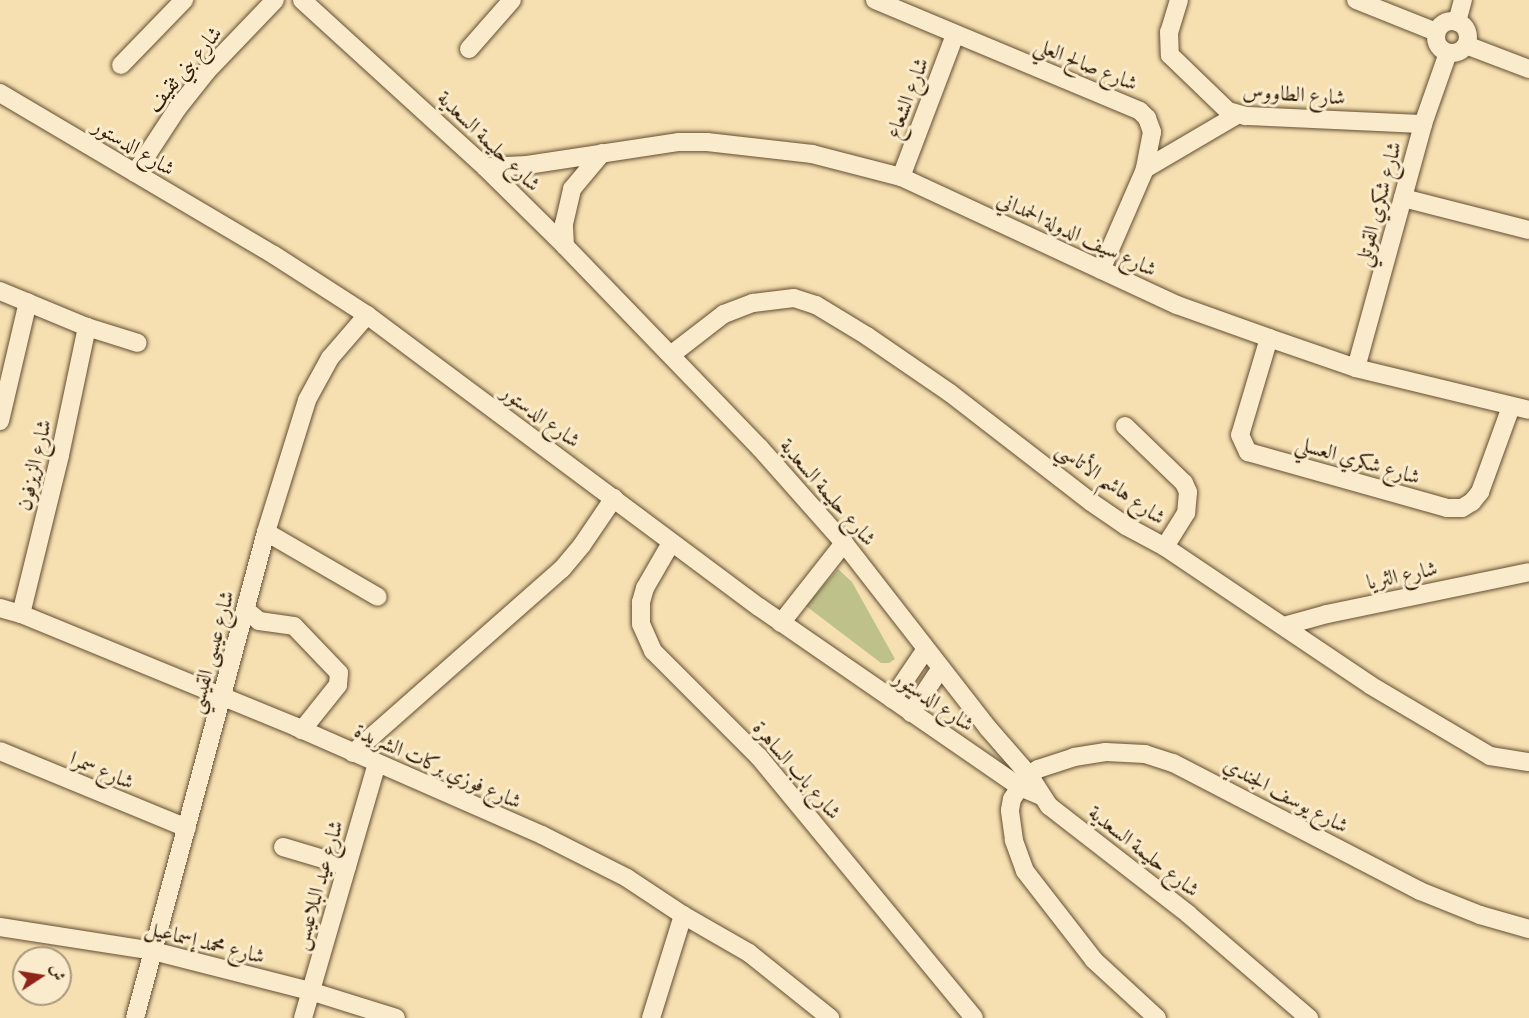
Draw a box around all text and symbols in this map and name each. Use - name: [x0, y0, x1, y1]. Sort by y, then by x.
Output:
- street label: شارع بني ثقيف: [141, 21, 227, 117]
- street label: شارع صالح العلي: [1031, 32, 1141, 96]
- street label: شارع الشعاع: [880, 54, 934, 142]
- street label: شارع الطاووس: [1242, 78, 1346, 110]
- street label: شارع حليمة السعدية: [432, 85, 546, 197]
- street label: شارع الدستور: [88, 113, 180, 181]
- street label: شارع شكري القوتلي: [1349, 139, 1407, 269]
- street label: شارع سيف الدولة الحمداني: [993, 186, 1161, 282]
- street label: شارع الدستور: [497, 379, 585, 453]
- street label: شارع الزيزفون: [11, 417, 57, 513]
- street label: شارع شكري العسلي: [1293, 430, 1423, 490]
- street label: شارع حليمة السعدية: [774, 433, 882, 551]
- street label: شارع هاشم الأتاسي: [1051, 436, 1171, 530]
- street label: شارع الثريا: [1364, 555, 1440, 595]
- street label: شارع عيسى القيسي: [183, 588, 239, 716]
- street label: شارع الدستور: [889, 665, 979, 737]
- street label: شارع باب الساهرة: [747, 716, 847, 824]
- street label: شارع فوزي بركات الشريدة: [350, 718, 526, 814]
- street label: شارع سمرا: [66, 745, 138, 795]
- street label: شارع يوسف الجندي: [1219, 751, 1353, 839]
- street label: شارع حليمة السعدية: [1083, 800, 1205, 902]
- street label: شارع عيد البلاعيس: [287, 817, 349, 953]
- street label: شارع محمد إسماعيل: [142, 915, 268, 969]
- north arrow: [12, 946, 72, 1006]
- text: ش: [46, 963, 70, 983]

